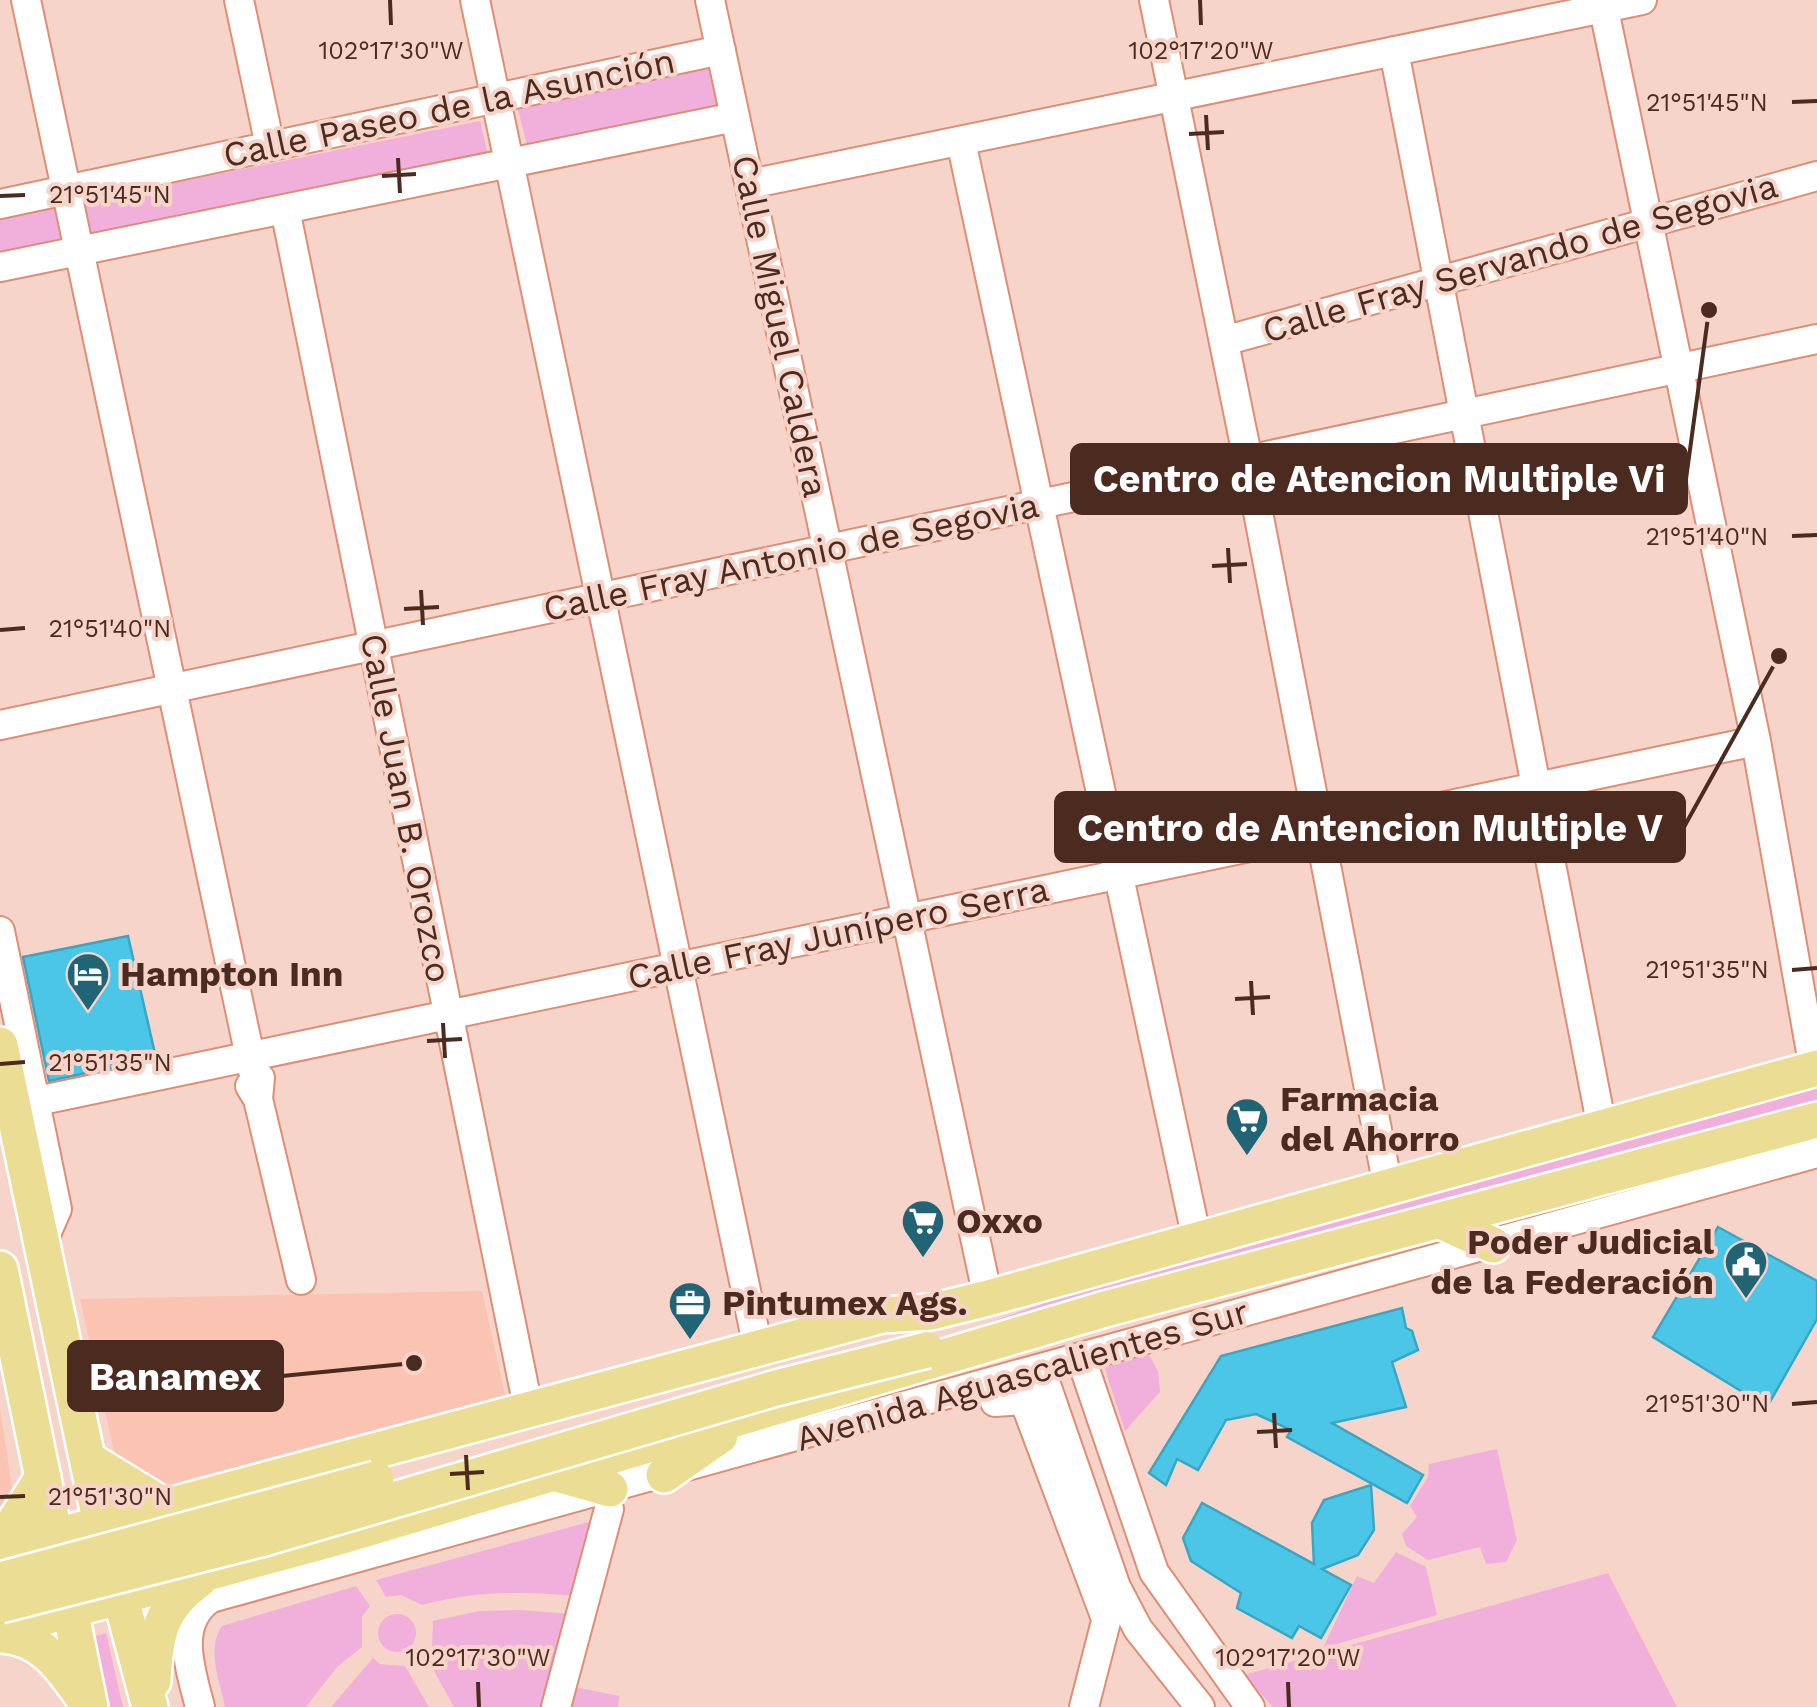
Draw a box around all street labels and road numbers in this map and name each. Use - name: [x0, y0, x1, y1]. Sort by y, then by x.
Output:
- street label: Calle Paseo de la Asunción: [219, 40, 679, 176]
- street label: Calle Miguel Caldera: [723, 151, 837, 501]
- street label: Calle Fray Servando de Segovia: [1258, 164, 1782, 352]
- street label: Calle Fray Antonio de Segovia: [539, 484, 1043, 630]
- street label: Calle Juan B. Orozco: [352, 630, 460, 986]
- street label: Calle Fray Junípero Serra: [624, 868, 1052, 998]
- street label: Avenida Aguascalientes Sur: [791, 1290, 1253, 1460]

